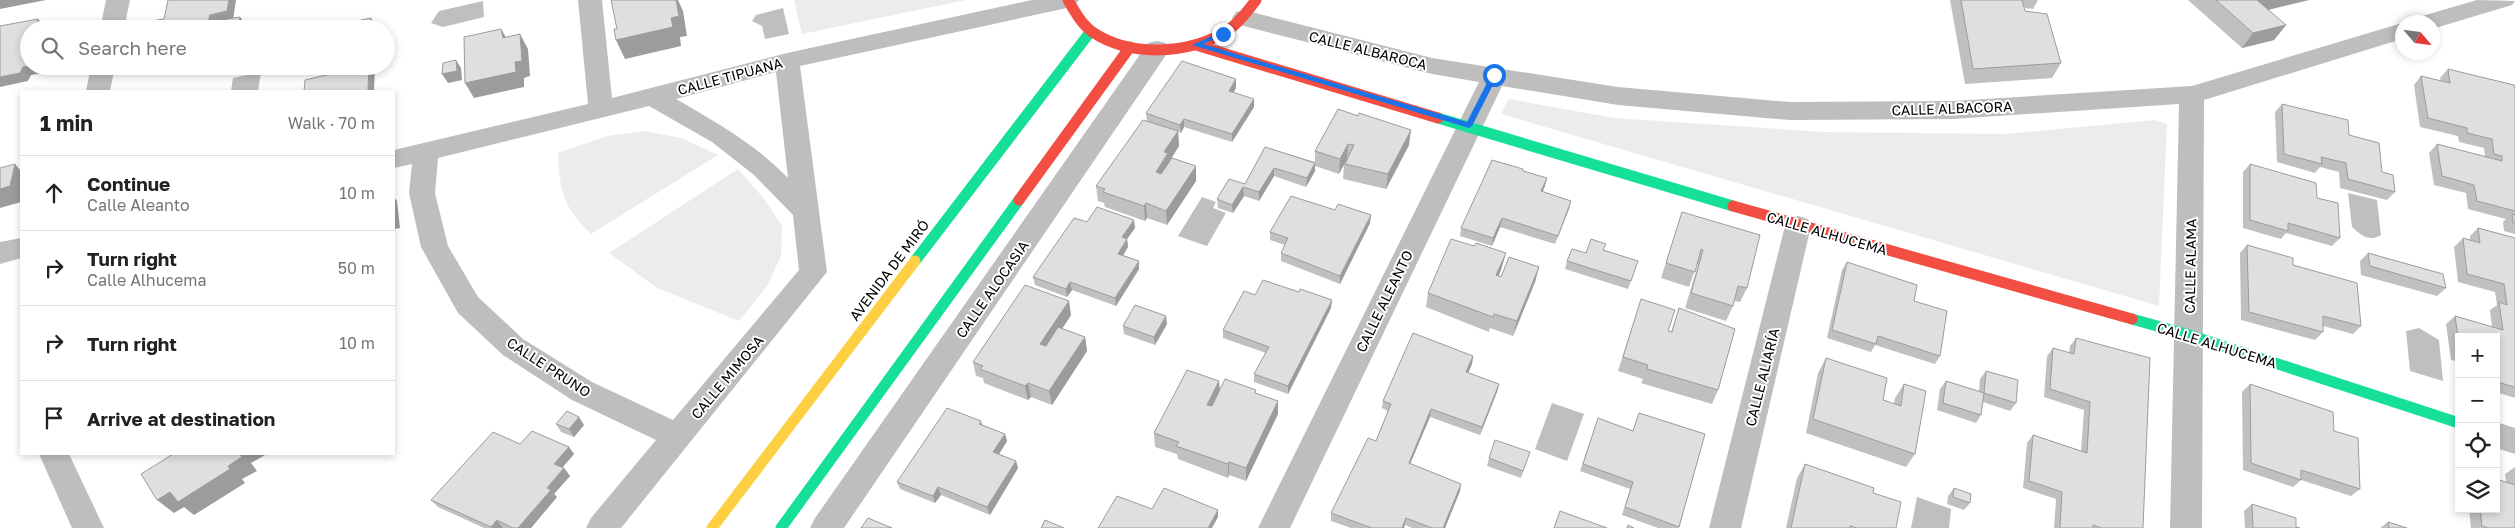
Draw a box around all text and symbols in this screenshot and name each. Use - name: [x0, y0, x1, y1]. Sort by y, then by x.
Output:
- north arrow: [2395, 15, 2440, 60]
- search box: [20, 20, 395, 75]
- route end: [1212, 23, 1235, 46]
- street label: CALLE ALBAROCA: [1307, 27, 1429, 73]
- icon: search: [38, 34, 66, 62]
- text: Search here: [78, 36, 187, 59]
- street label: CALLE TIPUANA: [676, 54, 785, 98]
- route start: [1483, 64, 1506, 87]
- street label: CALLE ALBACORA: [1891, 97, 2013, 119]
- text: 1 min: [40, 110, 93, 136]
- text: Walk · 70 m: [288, 113, 375, 133]
- text: Continue: [87, 172, 170, 195]
- icon: ahead: [40, 179, 68, 207]
- text: 10 m: [339, 183, 375, 203]
- text: Calle Aleanto: [87, 195, 190, 215]
- street label: CALLE ALHUCEMA: [1765, 208, 1890, 258]
- street label: AVENIDA DE MIRÓ: [846, 216, 932, 324]
- street label: CALLE ALAMA: [2181, 218, 2199, 314]
- street label: CALLE ALOCASIA: [952, 237, 1032, 341]
- text: Turn right: [87, 247, 177, 270]
- street label: CALLE ALEANTO: [1352, 247, 1416, 355]
- icon: right: [40, 254, 68, 282]
- text: 50 m: [338, 258, 375, 278]
- text: Calle Alhucema: [87, 270, 207, 290]
- street label: CALLE ALHUCEMA: [2155, 319, 2280, 371]
- street label: CALLE ALIARÍA: [1742, 325, 1783, 428]
- icon: right: [40, 329, 68, 357]
- street label: CALLE MIMOSA: [687, 331, 767, 422]
- text: Turn right: [87, 332, 177, 355]
- text: 10 m: [339, 333, 375, 353]
- map controls: [2455, 333, 2500, 513]
- button: +: [2455, 333, 2500, 378]
- street label: CALLE PRUNO: [504, 334, 594, 400]
- button: −: [2455, 378, 2500, 423]
- icon: arrive: [40, 404, 68, 432]
- text: Arrive at destination: [87, 407, 275, 430]
- button: locate: [2455, 423, 2500, 468]
- button: layers: [2455, 468, 2500, 513]

